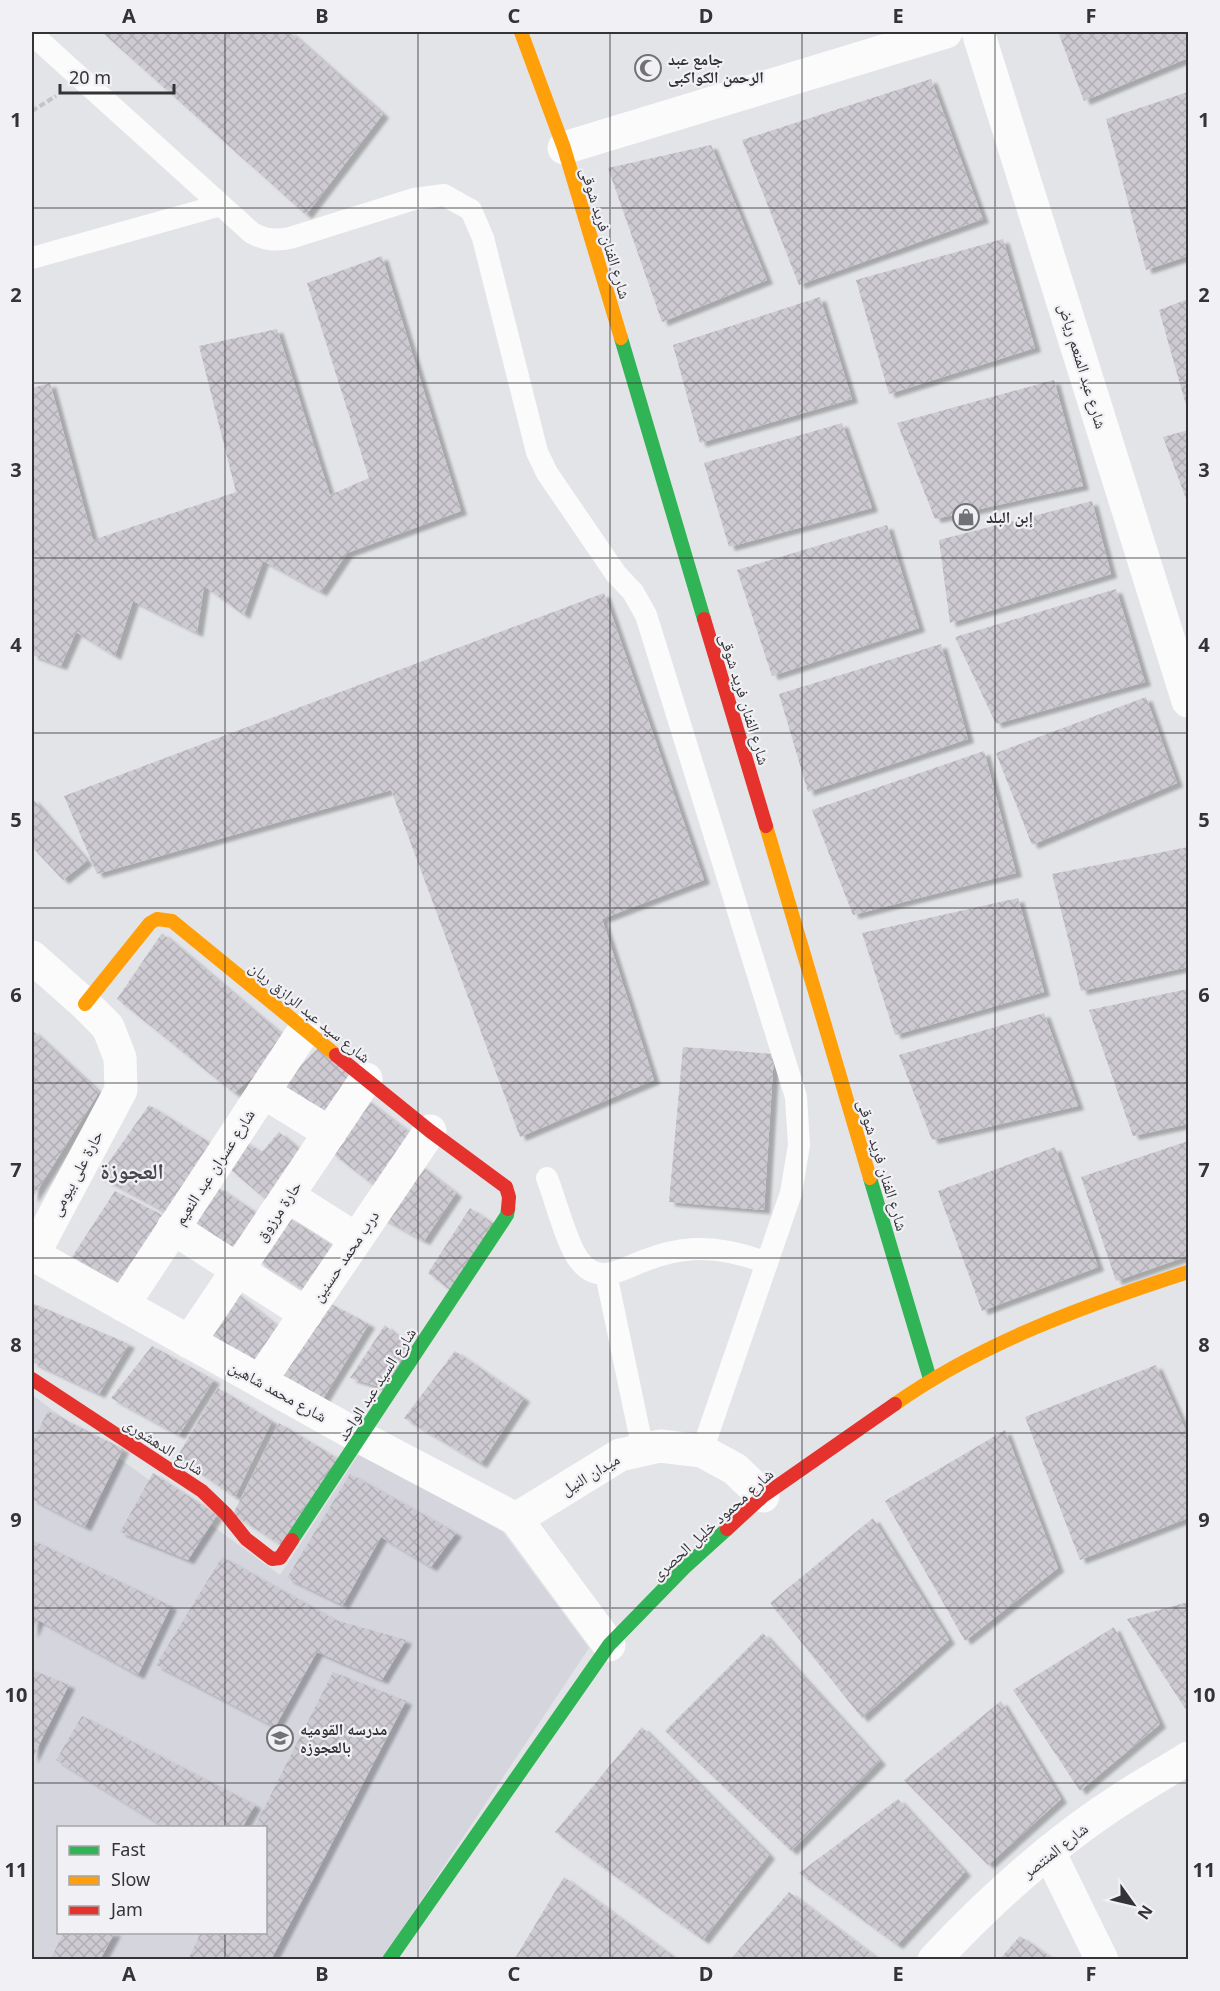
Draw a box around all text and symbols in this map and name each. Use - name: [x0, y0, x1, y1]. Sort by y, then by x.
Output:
- text: A: [122, 2, 136, 29]
- text: B: [315, 2, 329, 29]
- text: C: [508, 2, 521, 29]
- text: D: [699, 2, 713, 29]
- text: E: [892, 2, 904, 29]
- text: F: [1086, 2, 1096, 29]
- place label: جامع عبد الرحمن الكواكبى: [668, 48, 764, 88]
- mosque icon: جامع عبد الرحمن الكواكبى: [633, 53, 663, 83]
- scale bar: [60, 57, 174, 95]
- text: 20 m: [69, 65, 111, 89]
- text: 1: [10, 106, 22, 133]
- text: 1: [1198, 106, 1210, 133]
- street label: شارع الفنان فريد شوقى: [576, 165, 636, 301]
- text: 2: [10, 281, 22, 308]
- text: 2: [1198, 281, 1210, 308]
- street label: شارع عبد المنعم رياض: [1053, 301, 1113, 431]
- text: 3: [10, 456, 22, 483]
- text: 3: [1198, 456, 1210, 483]
- shop icon: إبن البلد: [951, 502, 981, 532]
- place label: إبن البلد: [986, 506, 1033, 528]
- text: 4: [10, 631, 22, 658]
- street label: شارع الفنان فريد شوقى: [715, 631, 775, 767]
- text: 4: [1198, 631, 1210, 658]
- text: 5: [10, 806, 22, 833]
- text: 5: [1198, 806, 1210, 833]
- street label: شارع سيد عبد الرازق ريان: [245, 956, 375, 1068]
- text: 6: [10, 981, 22, 1008]
- text: 6: [1198, 981, 1210, 1008]
- street label: شارع الفنان فريد شوقى: [853, 1097, 913, 1233]
- street label: شارع عسران عبد النعيم: [168, 1105, 260, 1229]
- street label: حارة على بيومى: [44, 1126, 108, 1220]
- district label: العجوزة: [100, 1155, 164, 1185]
- text: 7: [10, 1156, 22, 1183]
- text: 7: [1198, 1156, 1210, 1183]
- street label: حارة مرزوق: [250, 1176, 306, 1246]
- street label: درب محمد حسنين: [306, 1206, 384, 1306]
- street label: شارع السيد عبد الواحد: [331, 1323, 421, 1445]
- text: 8: [10, 1331, 22, 1358]
- text: 8: [1198, 1331, 1210, 1358]
- street label: شارع محمد شاهين: [225, 1355, 331, 1427]
- street label: شارع الدهشورى: [120, 1412, 208, 1480]
- street label: ميدان النيل: [556, 1448, 624, 1500]
- street label: شارع محمود خليل الحصرى: [646, 1463, 778, 1585]
- text: 9: [10, 1506, 22, 1533]
- text: 9: [1198, 1506, 1210, 1533]
- text: 10: [5, 1681, 27, 1708]
- text: 10: [1193, 1681, 1215, 1708]
- place label: مدرسه القوميه بالعجوزه: [300, 1718, 387, 1758]
- school or university icon: مدرسه القوميه بالعجوزه: [265, 1723, 295, 1753]
- street label: شارع المنتصر: [1017, 1817, 1092, 1883]
- legend: [57, 1826, 267, 1934]
- text: Fast: [111, 1837, 146, 1861]
- text: 11: [5, 1856, 27, 1883]
- text: 11: [1193, 1856, 1215, 1883]
- text: Slow: [111, 1867, 150, 1891]
- north arrow: [1103, 1874, 1163, 1934]
- text: Jam: [109, 1897, 143, 1921]
- text: N: [1133, 1901, 1158, 1924]
- text: A: [122, 1960, 136, 1987]
- text: B: [315, 1960, 329, 1987]
- text: C: [508, 1960, 521, 1987]
- text: D: [699, 1960, 713, 1987]
- text: E: [892, 1960, 904, 1987]
- text: F: [1086, 1960, 1096, 1987]

